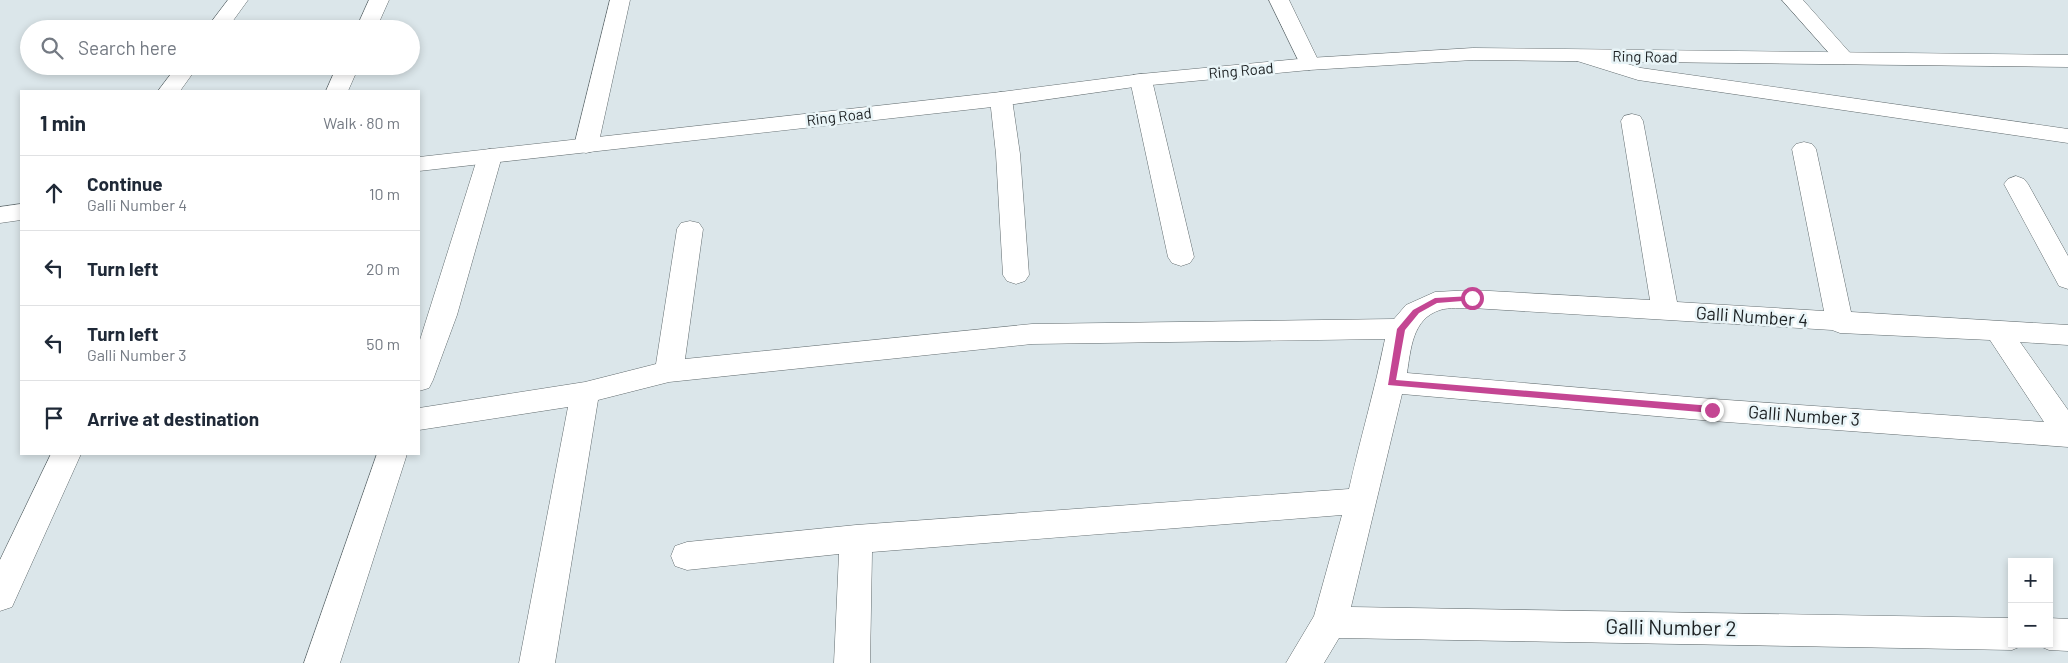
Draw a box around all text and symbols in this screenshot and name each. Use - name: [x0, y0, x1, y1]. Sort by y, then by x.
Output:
- search box: [20, 20, 420, 75]
- icon: search: [38, 34, 66, 62]
- text: Search here: [78, 36, 177, 59]
- street label: Ring Road: [1612, 46, 1678, 66]
- street label: Ring Road: [1208, 58, 1274, 82]
- street label: Ring Road: [805, 103, 872, 129]
- text: 1 min: [40, 110, 86, 135]
- text: Walk · 80 m: [323, 113, 400, 132]
- text: Continue: [87, 172, 163, 195]
- icon: ahead: [40, 179, 68, 207]
- text: 10 m: [369, 184, 400, 203]
- text: Galli Number 4: [87, 195, 187, 214]
- icon: left: [40, 254, 68, 282]
- text: Turn left: [87, 257, 158, 280]
- text: 20 m: [366, 259, 400, 278]
- route start: [1461, 287, 1484, 310]
- street label: Galli Number 4: [1695, 301, 1809, 331]
- text: Turn left: [87, 322, 158, 345]
- icon: left: [40, 329, 68, 357]
- text: 50 m: [366, 334, 400, 353]
- text: Galli Number 3: [87, 345, 187, 364]
- route end: [1701, 399, 1724, 422]
- street label: Galli Number 3: [1747, 400, 1861, 430]
- icon: arrive: [40, 404, 68, 432]
- text: Arrive at destination: [87, 407, 259, 430]
- map controls: [2008, 558, 2053, 648]
- button: +: [2008, 558, 2053, 603]
- button: −: [2008, 603, 2053, 648]
- street label: Galli Number 2: [1605, 613, 1737, 640]

